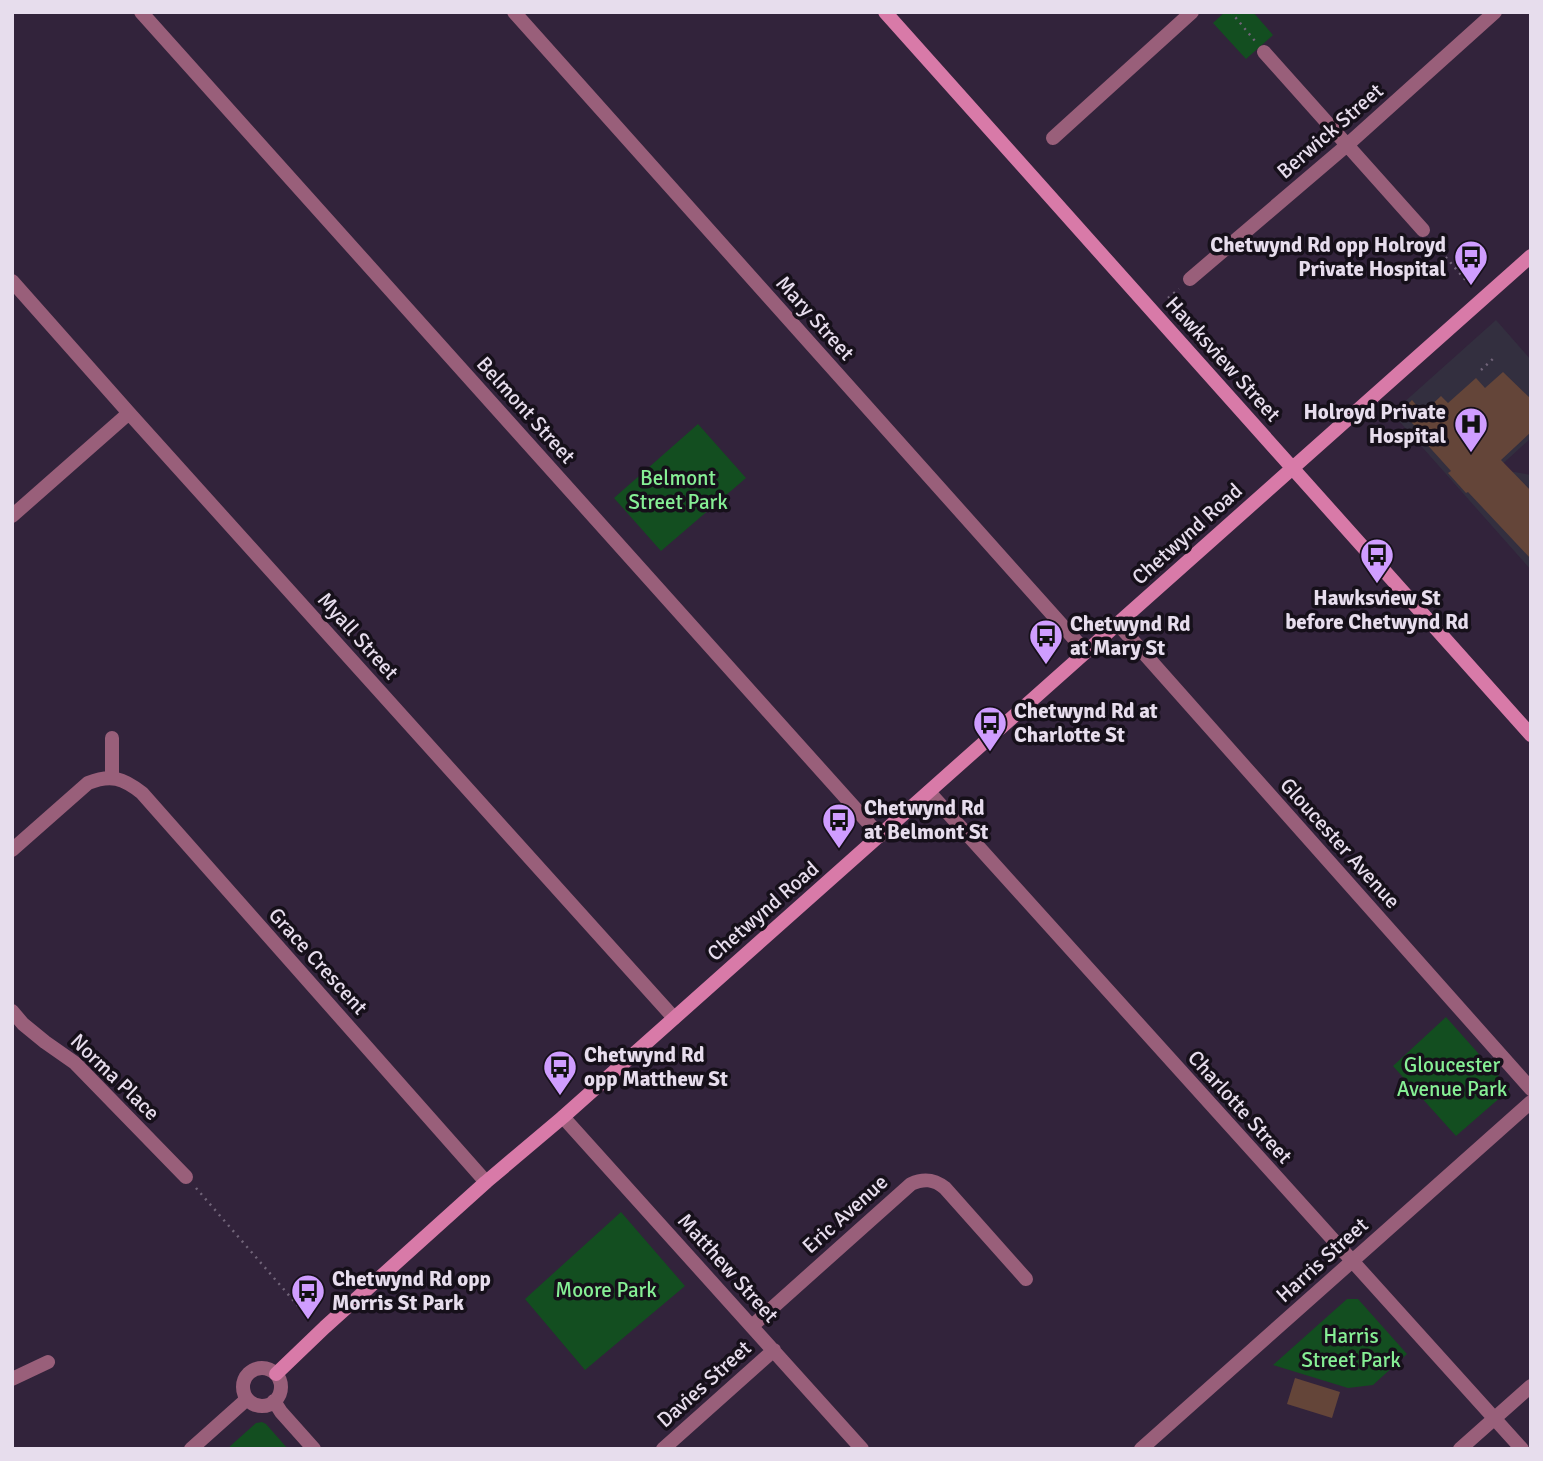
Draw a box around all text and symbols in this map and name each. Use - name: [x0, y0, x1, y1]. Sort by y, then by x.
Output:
- street label: Berwick Street: [1272, 78, 1388, 184]
- place label: Chetwynd Rd opp Holroyd Private Hospital: [1210, 232, 1446, 282]
- bus stop icon: Chetwynd Rd opp Holroyd Private Hospital: [1452, 238, 1490, 287]
- street label: Mary Street: [770, 270, 860, 366]
- street label: Hawksview Street: [1160, 291, 1286, 427]
- street label: Belmont Street: [471, 351, 581, 469]
- place label: Holroyd Private Hospital: [1303, 399, 1446, 449]
- hospital icon: Holroyd Private Hospital: [1452, 405, 1490, 454]
- park label: Belmont Street Park: [628, 465, 728, 515]
- street label: Chetwynd Road: [1127, 478, 1247, 590]
- bus stop icon: Hawksview St before Chetwynd Rd: [1358, 536, 1396, 585]
- place label: Hawksview St before Chetwynd Rd: [1285, 585, 1469, 635]
- street label: Myall Street: [312, 587, 404, 685]
- place label: Chetwynd Rd at Mary St: [1070, 611, 1191, 661]
- bus stop icon: Chetwynd Rd at Mary St: [1027, 617, 1065, 666]
- place label: Chetwynd Rd at Charlotte St: [1014, 698, 1158, 748]
- bus stop icon: Chetwynd Rd at Charlotte St: [971, 704, 1009, 753]
- street label: Gloucester Avenue: [1274, 772, 1406, 914]
- place label: Chetwynd Rd at Belmont St: [864, 795, 989, 845]
- bus stop icon: Chetwynd Rd at Belmont St: [820, 801, 858, 850]
- street label: Chetwynd Road: [702, 856, 824, 966]
- street label: Grace Crescent: [263, 902, 373, 1020]
- street label: Norma Place: [65, 1028, 165, 1126]
- place label: Chetwynd Rd opp Matthew St: [584, 1042, 728, 1092]
- street label: Charlotte Street: [1182, 1045, 1298, 1169]
- bus stop icon: Chetwynd Rd opp Matthew St: [541, 1048, 579, 1097]
- park label: Gloucester Avenue Park: [1397, 1052, 1508, 1102]
- street label: Eric Avenue: [797, 1169, 893, 1259]
- street label: Matthew Street: [672, 1208, 784, 1328]
- street label: Harris Street: [1271, 1212, 1373, 1308]
- place label: Chetwynd Rd opp Morris St Park: [332, 1266, 491, 1316]
- bus stop icon: Chetwynd Rd opp Morris St Park: [289, 1272, 327, 1321]
- park label: Moore Park: [555, 1277, 657, 1303]
- park label: Harris Street Park: [1301, 1323, 1401, 1373]
- street label: Davies Street: [652, 1335, 756, 1433]

